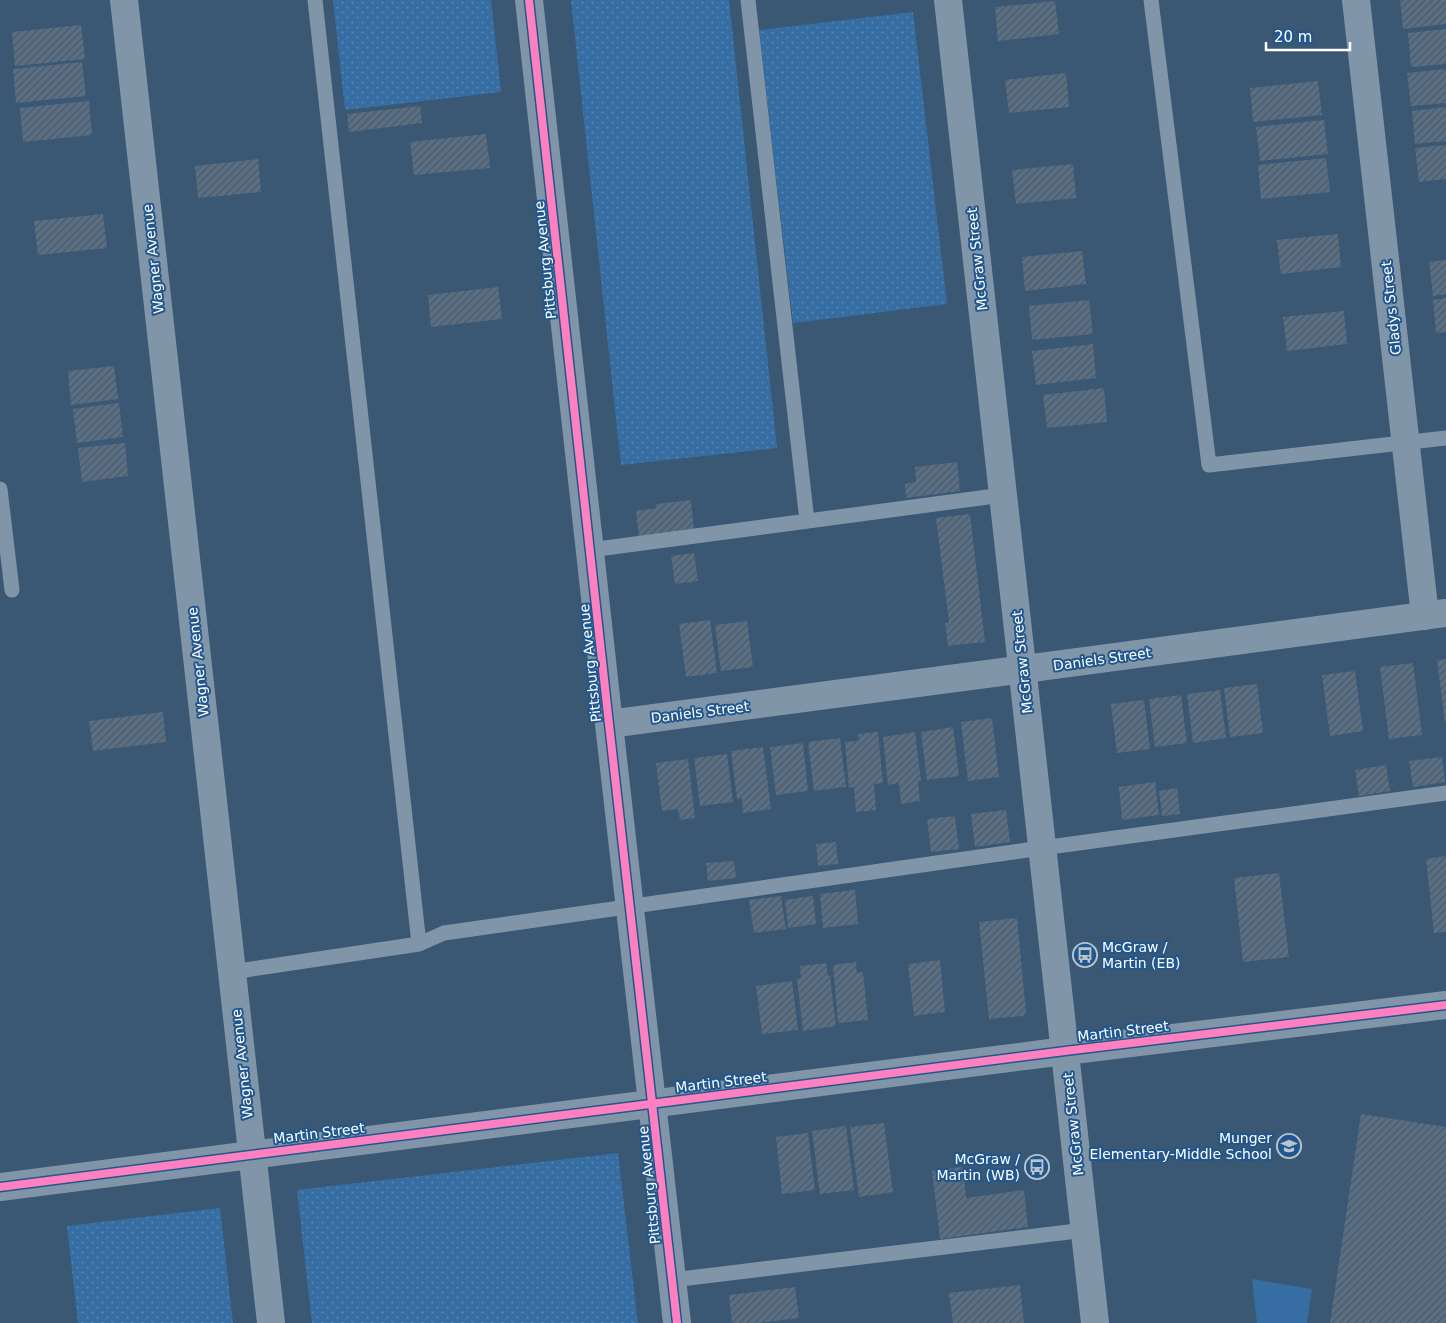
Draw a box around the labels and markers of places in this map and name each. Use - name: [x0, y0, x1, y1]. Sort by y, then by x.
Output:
- place label: McGraw / Martin (EB): [1102, 939, 1181, 971]
- bus stop icon: McGraw / Martin (EB): [1072, 942, 1098, 968]
- place label: Munger Elementary-Middle School: [1089, 1130, 1272, 1162]
- school or university icon: Munger Elementary-Middle School: [1276, 1133, 1302, 1159]
- place label: McGraw / Martin (WB): [937, 1151, 1020, 1183]
- bus stop icon: McGraw / Martin (WB): [1024, 1154, 1050, 1180]

